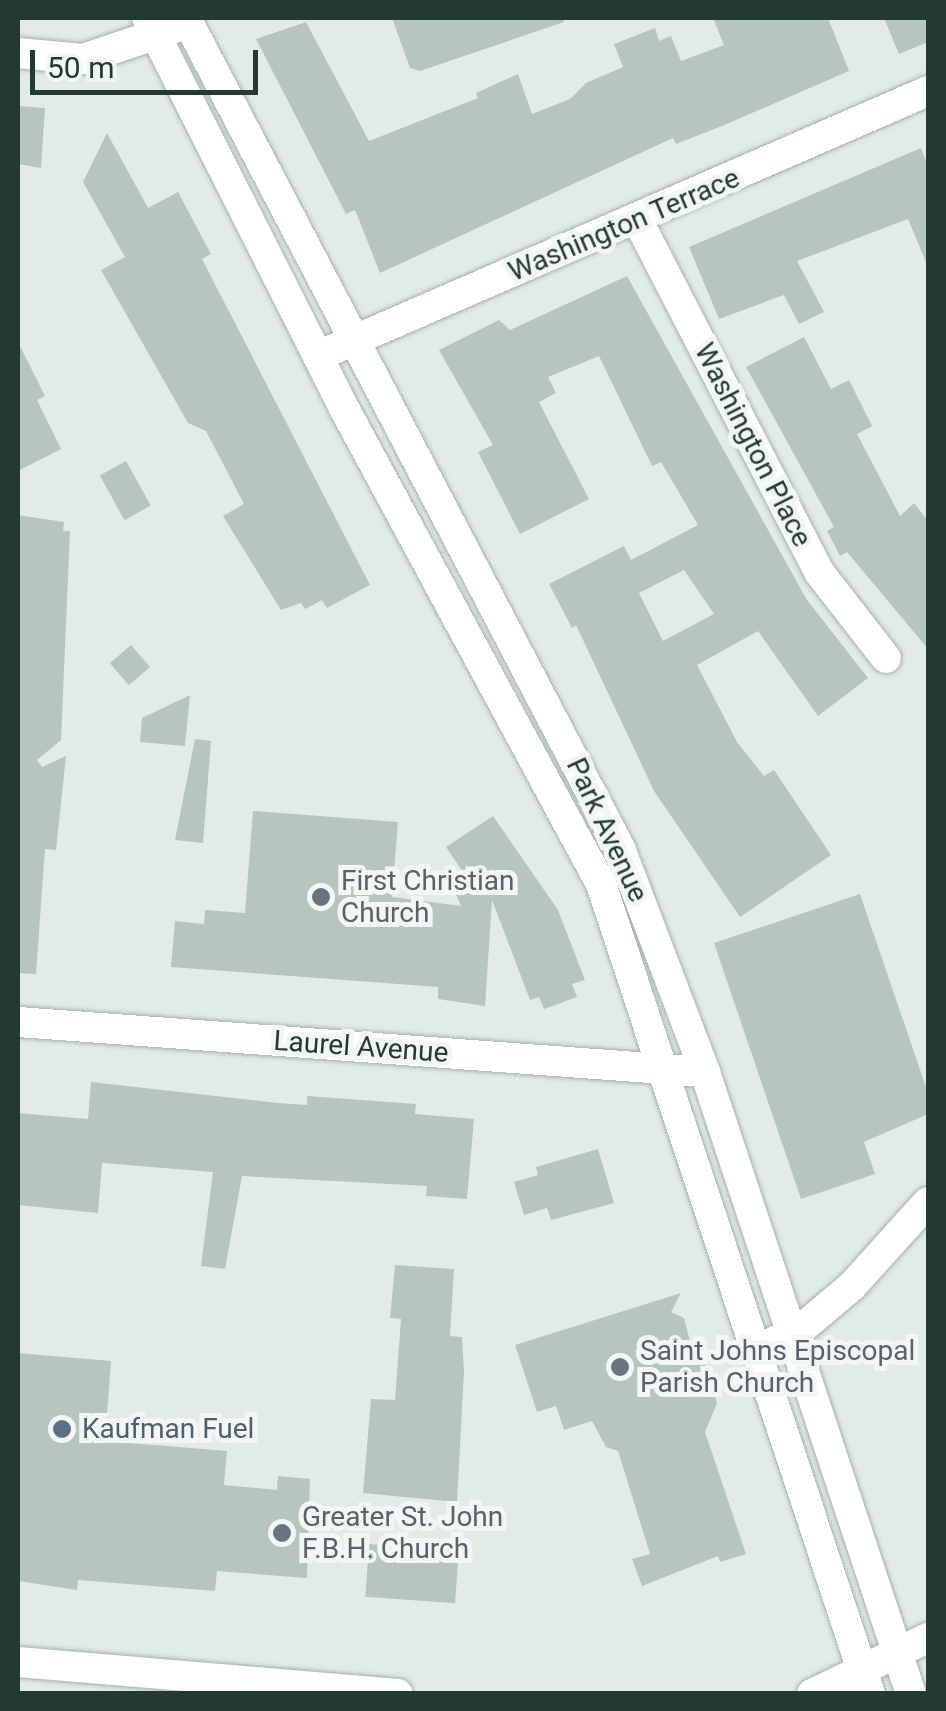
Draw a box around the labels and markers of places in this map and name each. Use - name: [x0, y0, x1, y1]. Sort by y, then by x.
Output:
- place label: First Christian Church: [341, 864, 514, 930]
- marker: First Christian Church: [310, 886, 332, 908]
- place label: Saint Johns Episcopal Parish Church: [640, 1334, 915, 1400]
- marker: Saint Johns Episcopal Parish Church: [609, 1356, 631, 1378]
- place label: Kaufman Fuel: [82, 1412, 254, 1446]
- marker: Kaufman Fuel: [51, 1418, 73, 1440]
- place label: Greater St. John F.B.H. Church: [302, 1500, 503, 1566]
- marker: Greater St. John F.B.H. Church: [271, 1522, 293, 1544]

